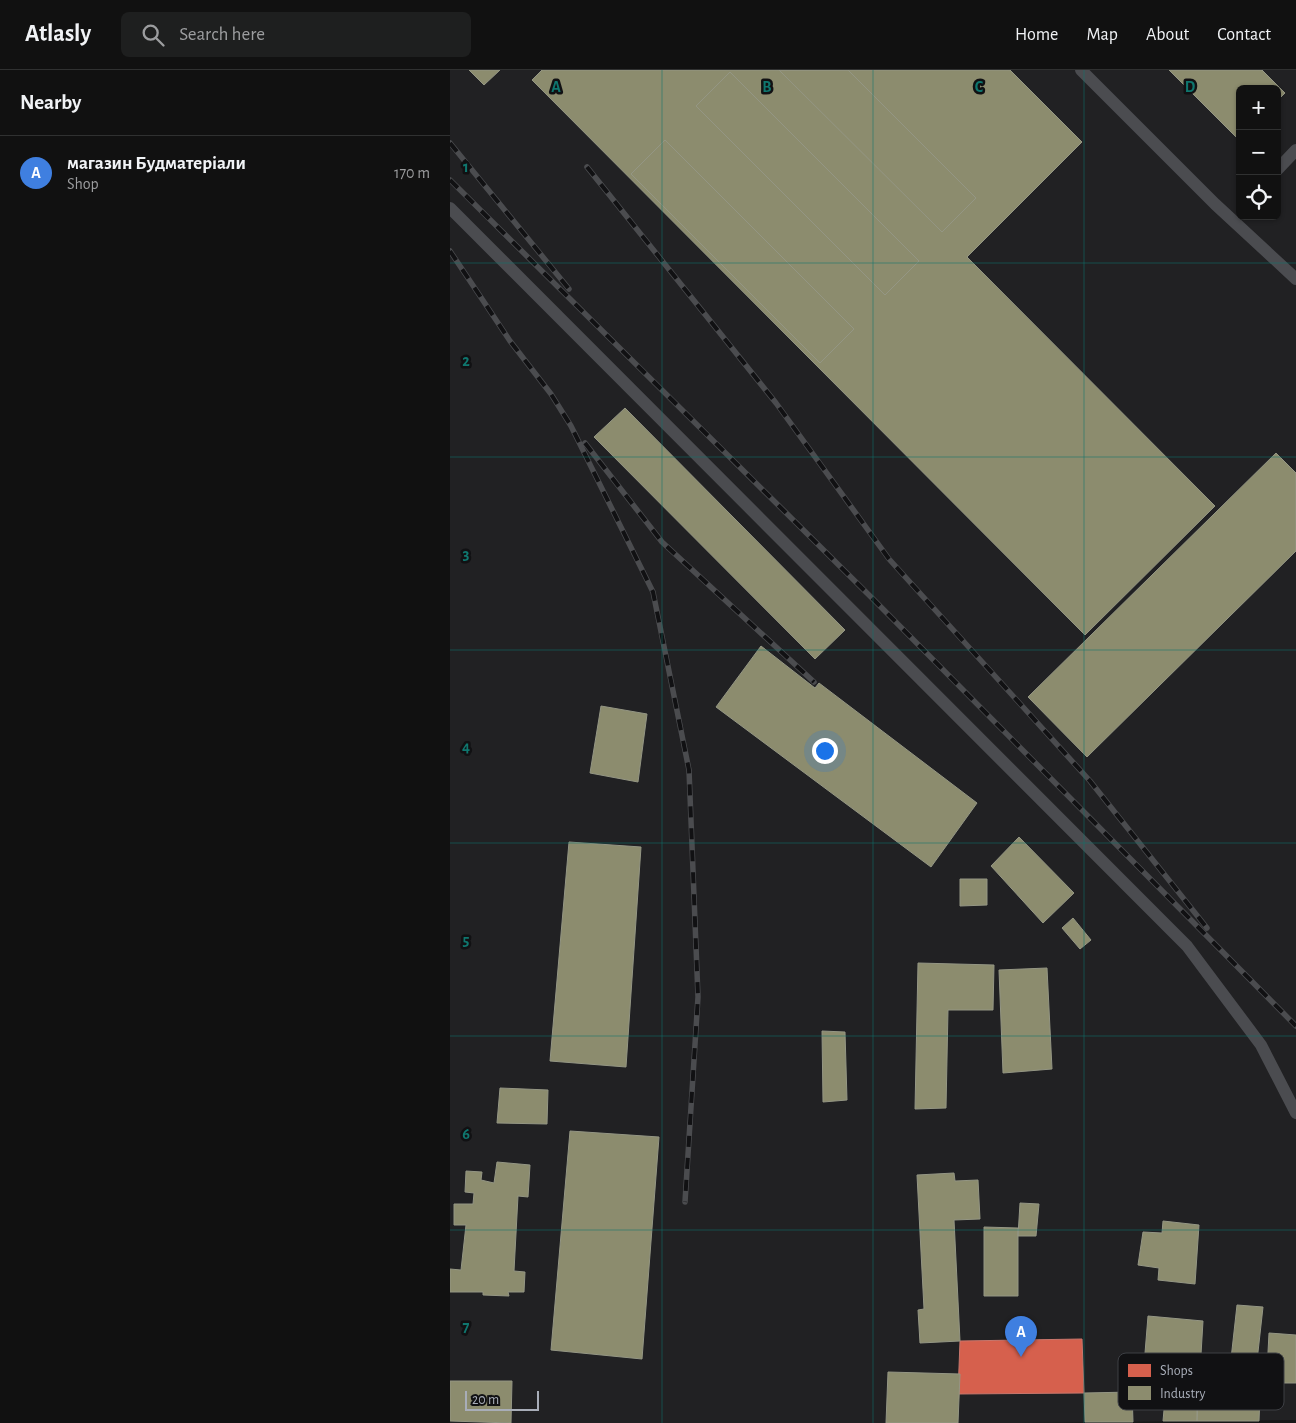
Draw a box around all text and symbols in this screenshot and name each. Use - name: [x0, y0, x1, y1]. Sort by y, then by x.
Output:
- search box: [121, 12, 471, 57]
- icon: search: [139, 21, 167, 49]
- text: Atlasly: [25, 22, 91, 46]
- text: Search here: [179, 25, 265, 44]
- text: Home: [1015, 26, 1058, 44]
- text: Map: [1086, 26, 1118, 44]
- text: About: [1146, 26, 1189, 44]
- text: Contact: [1217, 26, 1271, 44]
- text: A: [551, 79, 561, 95]
- text: B: [762, 79, 772, 95]
- text: C: [975, 79, 984, 95]
- text: D: [1185, 79, 1196, 95]
- map controls: [1236, 85, 1281, 220]
- button: +: [1236, 85, 1281, 130]
- text: Nearby: [20, 92, 81, 113]
- button: −: [1236, 130, 1281, 175]
- text: магазин Будматеріали: [67, 154, 246, 173]
- text: 1: [463, 159, 469, 175]
- text: A: [31, 165, 41, 181]
- text: 170 m: [394, 165, 430, 181]
- button: locate: [1236, 175, 1281, 220]
- text: Shop: [67, 176, 99, 192]
- text: 2: [462, 353, 470, 369]
- text: 3: [463, 546, 470, 562]
- your location: [812, 738, 838, 764]
- text: 4: [462, 739, 470, 755]
- text: 5: [463, 932, 470, 948]
- text: 6: [462, 1126, 470, 1142]
- pin: A: [1005, 1316, 1037, 1357]
- text: 7: [463, 1319, 470, 1335]
- legend: [1118, 1353, 1284, 1410]
- text: Shops: [1160, 1364, 1193, 1378]
- text: Industry: [1160, 1387, 1206, 1401]
- scale bar: [465, 1388, 539, 1411]
- text: 20 m: [472, 1393, 499, 1407]

